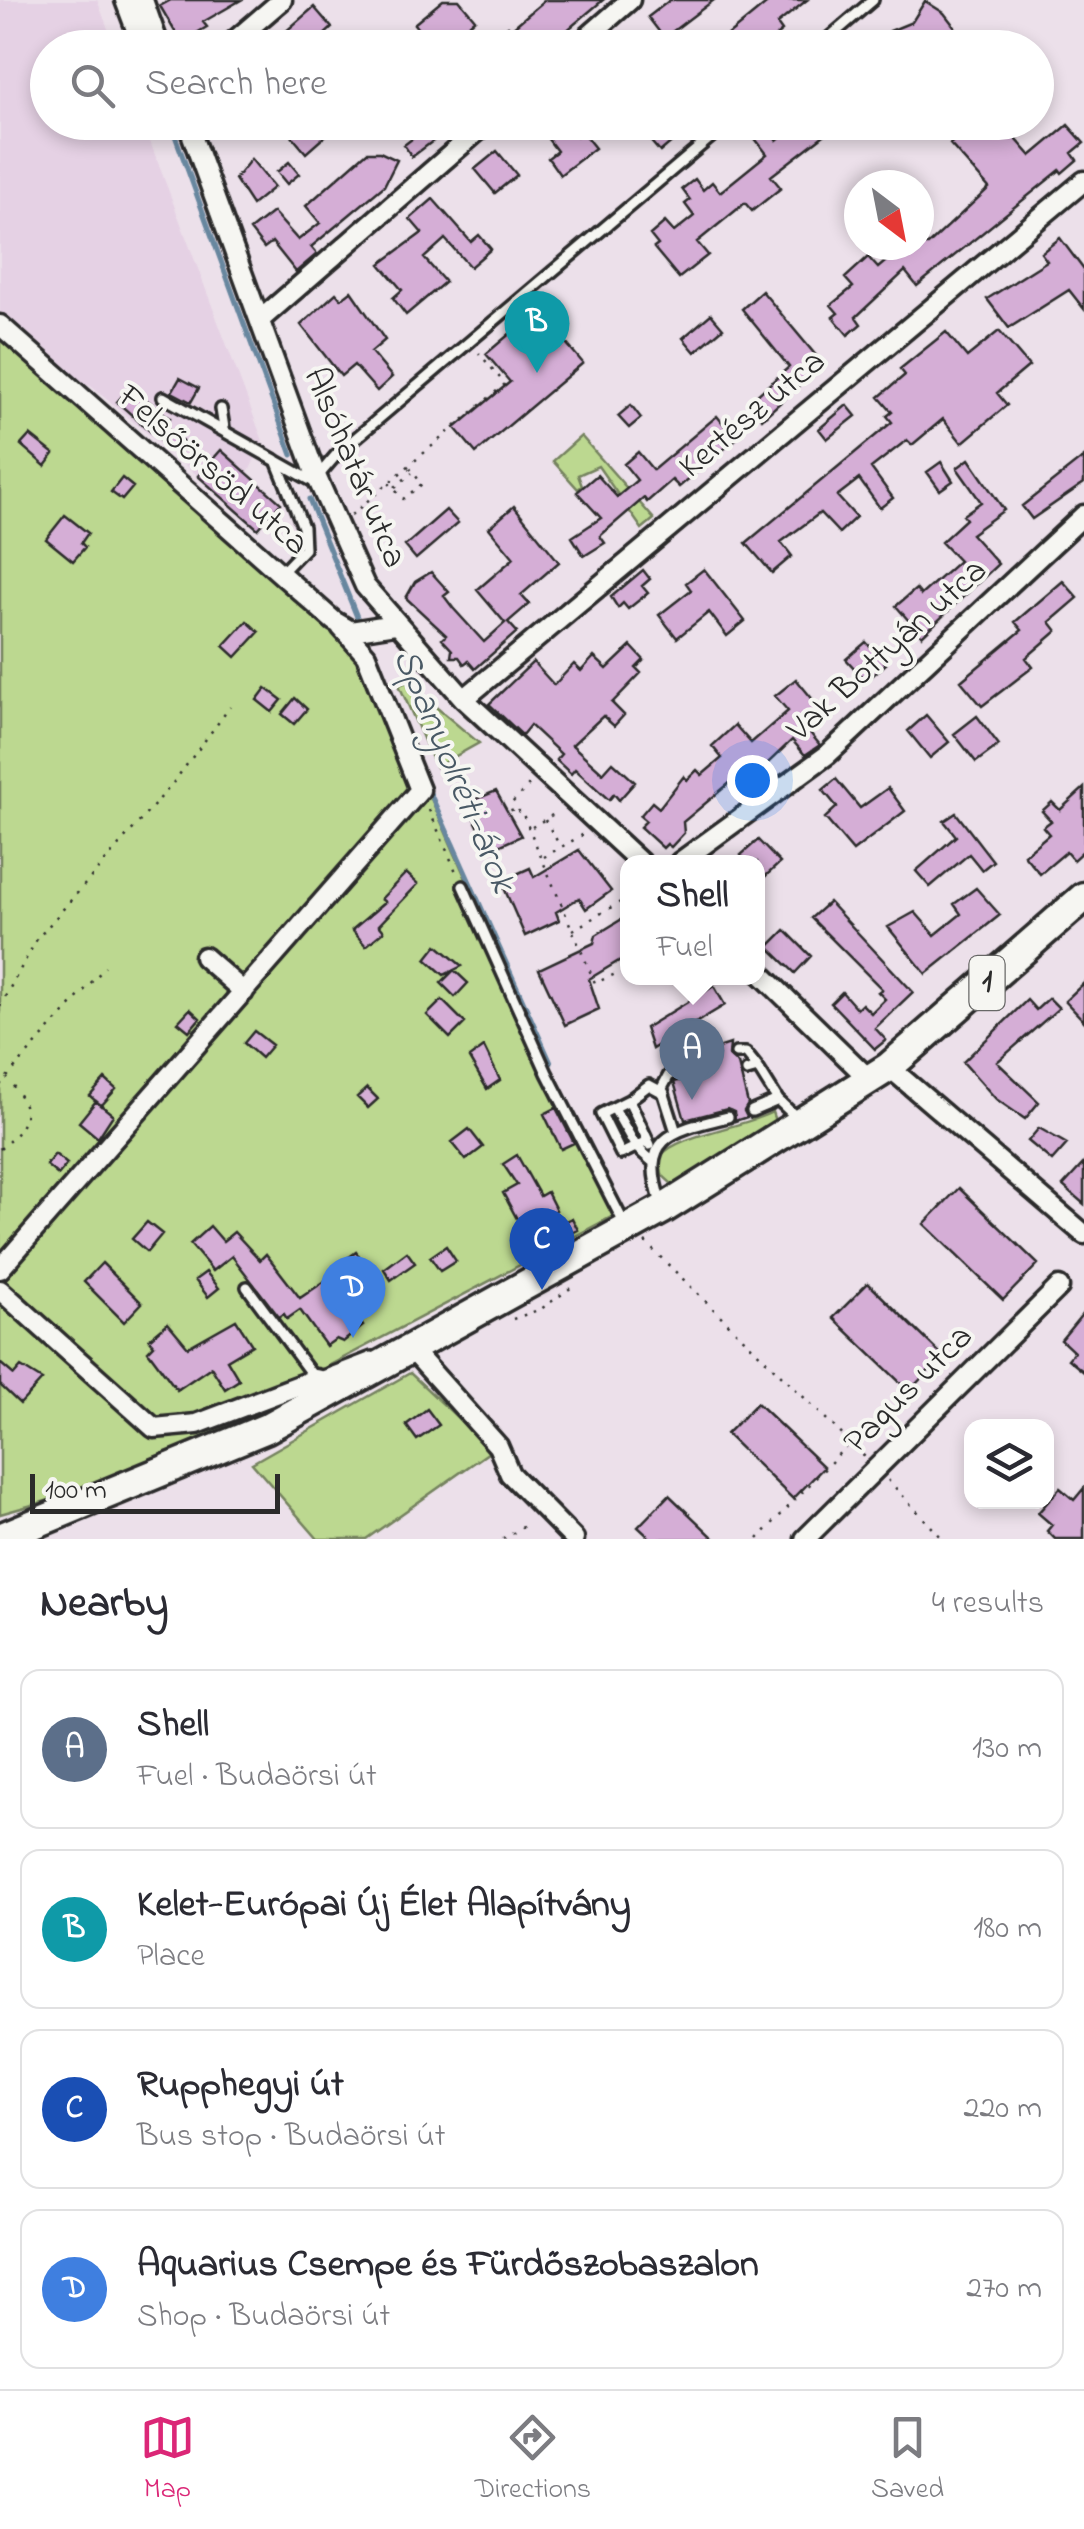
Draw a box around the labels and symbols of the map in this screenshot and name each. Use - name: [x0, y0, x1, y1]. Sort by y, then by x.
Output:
- north arrow: [844, 170, 934, 260]
- pin: B: [504, 290, 570, 373]
- street label: Kertész utca: [668, 338, 838, 492]
- street label: Alsóhatár utca: [289, 360, 419, 576]
- street label: Felsőörsöd utca: [104, 372, 319, 569]
- street label: Vak Bottyán utca: [776, 547, 999, 756]
- water label: Spanyolréti-árok: [376, 640, 530, 903]
- your location: [727, 755, 778, 806]
- road number: 1: [970, 956, 1004, 1010]
- pin: A: [660, 1018, 724, 1100]
- pin: C: [510, 1208, 574, 1290]
- pin: D: [320, 1256, 386, 1338]
- street label: Pagus utca: [832, 1313, 986, 1467]
- scale bar: [30, 1469, 280, 1514]

